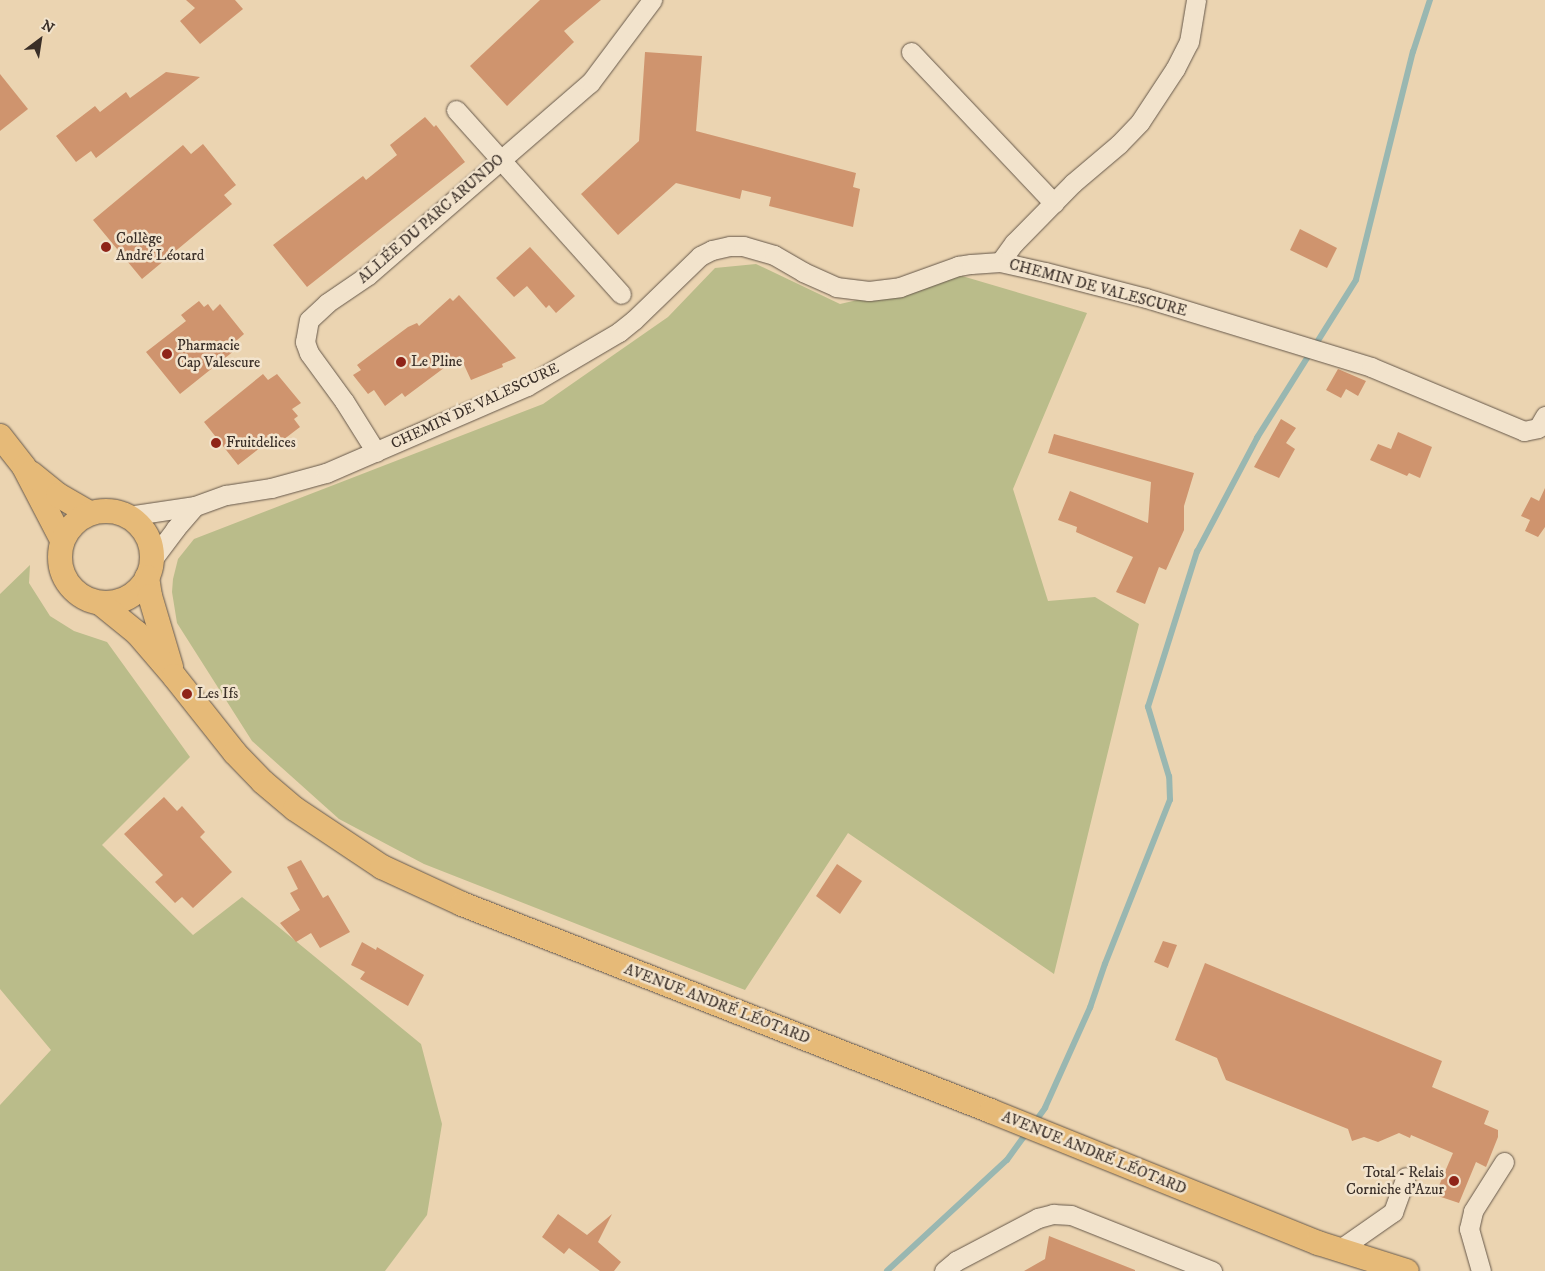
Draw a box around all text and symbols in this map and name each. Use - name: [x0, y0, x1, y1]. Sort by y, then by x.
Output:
- north arrow: [15, 15, 65, 65]
- text: N: [38, 16, 57, 38]
- street label: ALLÉE DU PARC ARUNDO: [354, 151, 508, 287]
- place label: Collège André Léotard: [116, 229, 204, 264]
- marker: Collège André Léotard: [100, 241, 112, 253]
- street label: CHEMIN DE VALESCURE: [1007, 256, 1189, 320]
- place label: Pharmacie Cap Valescure: [177, 336, 260, 371]
- marker: Pharmacie Cap Valescure: [161, 348, 173, 360]
- place label: Le Pline: [411, 353, 462, 371]
- marker: Le Pline: [395, 356, 407, 368]
- street label: CHEMIN DE VALESCURE: [388, 359, 562, 453]
- place label: Fruitdelices: [226, 434, 296, 452]
- marker: Fruitdelices: [210, 437, 222, 449]
- place label: Les Ifs: [197, 685, 238, 703]
- marker: Les Ifs: [181, 688, 193, 700]
- street label: AVENUE ANDRÉ LÉOTARD: [622, 960, 812, 1048]
- street label: AVENUE ANDRÉ LÉOTARD: [999, 1108, 1189, 1198]
- place label: Total - Relais Corniche d'Azur: [1346, 1163, 1444, 1198]
- marker: Total - Relais Corniche d'Azur: [1448, 1175, 1460, 1187]

